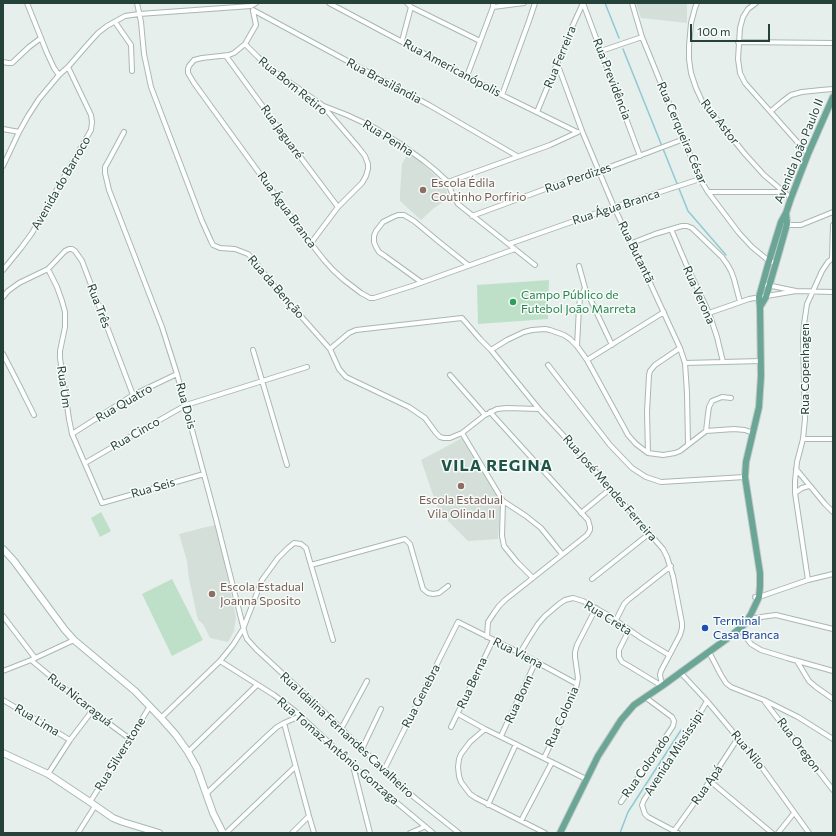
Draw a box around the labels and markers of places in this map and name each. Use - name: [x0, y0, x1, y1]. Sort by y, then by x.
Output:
- place label: Escola Édila Coutinho Porfírio: [431, 176, 526, 204]
- marker: Escola Édila Coutinho Porfírio: [418, 185, 428, 195]
- place label: Campo Público de Futebol João Marreta: [521, 288, 636, 316]
- marker: Campo Público de Futebol João Marreta: [508, 297, 518, 307]
- marker: Escola Estadual Vila Olinda II: [456, 481, 466, 491]
- place label: Escola Estadual Vila Olinda II: [419, 493, 503, 521]
- place label: Escola Estadual Joanna Sposito: [220, 580, 304, 608]
- marker: Escola Estadual Joanna Sposito: [207, 589, 217, 599]
- place label: Terminal Casa Branca: [713, 614, 779, 642]
- marker: Terminal Casa Branca: [700, 623, 710, 633]

